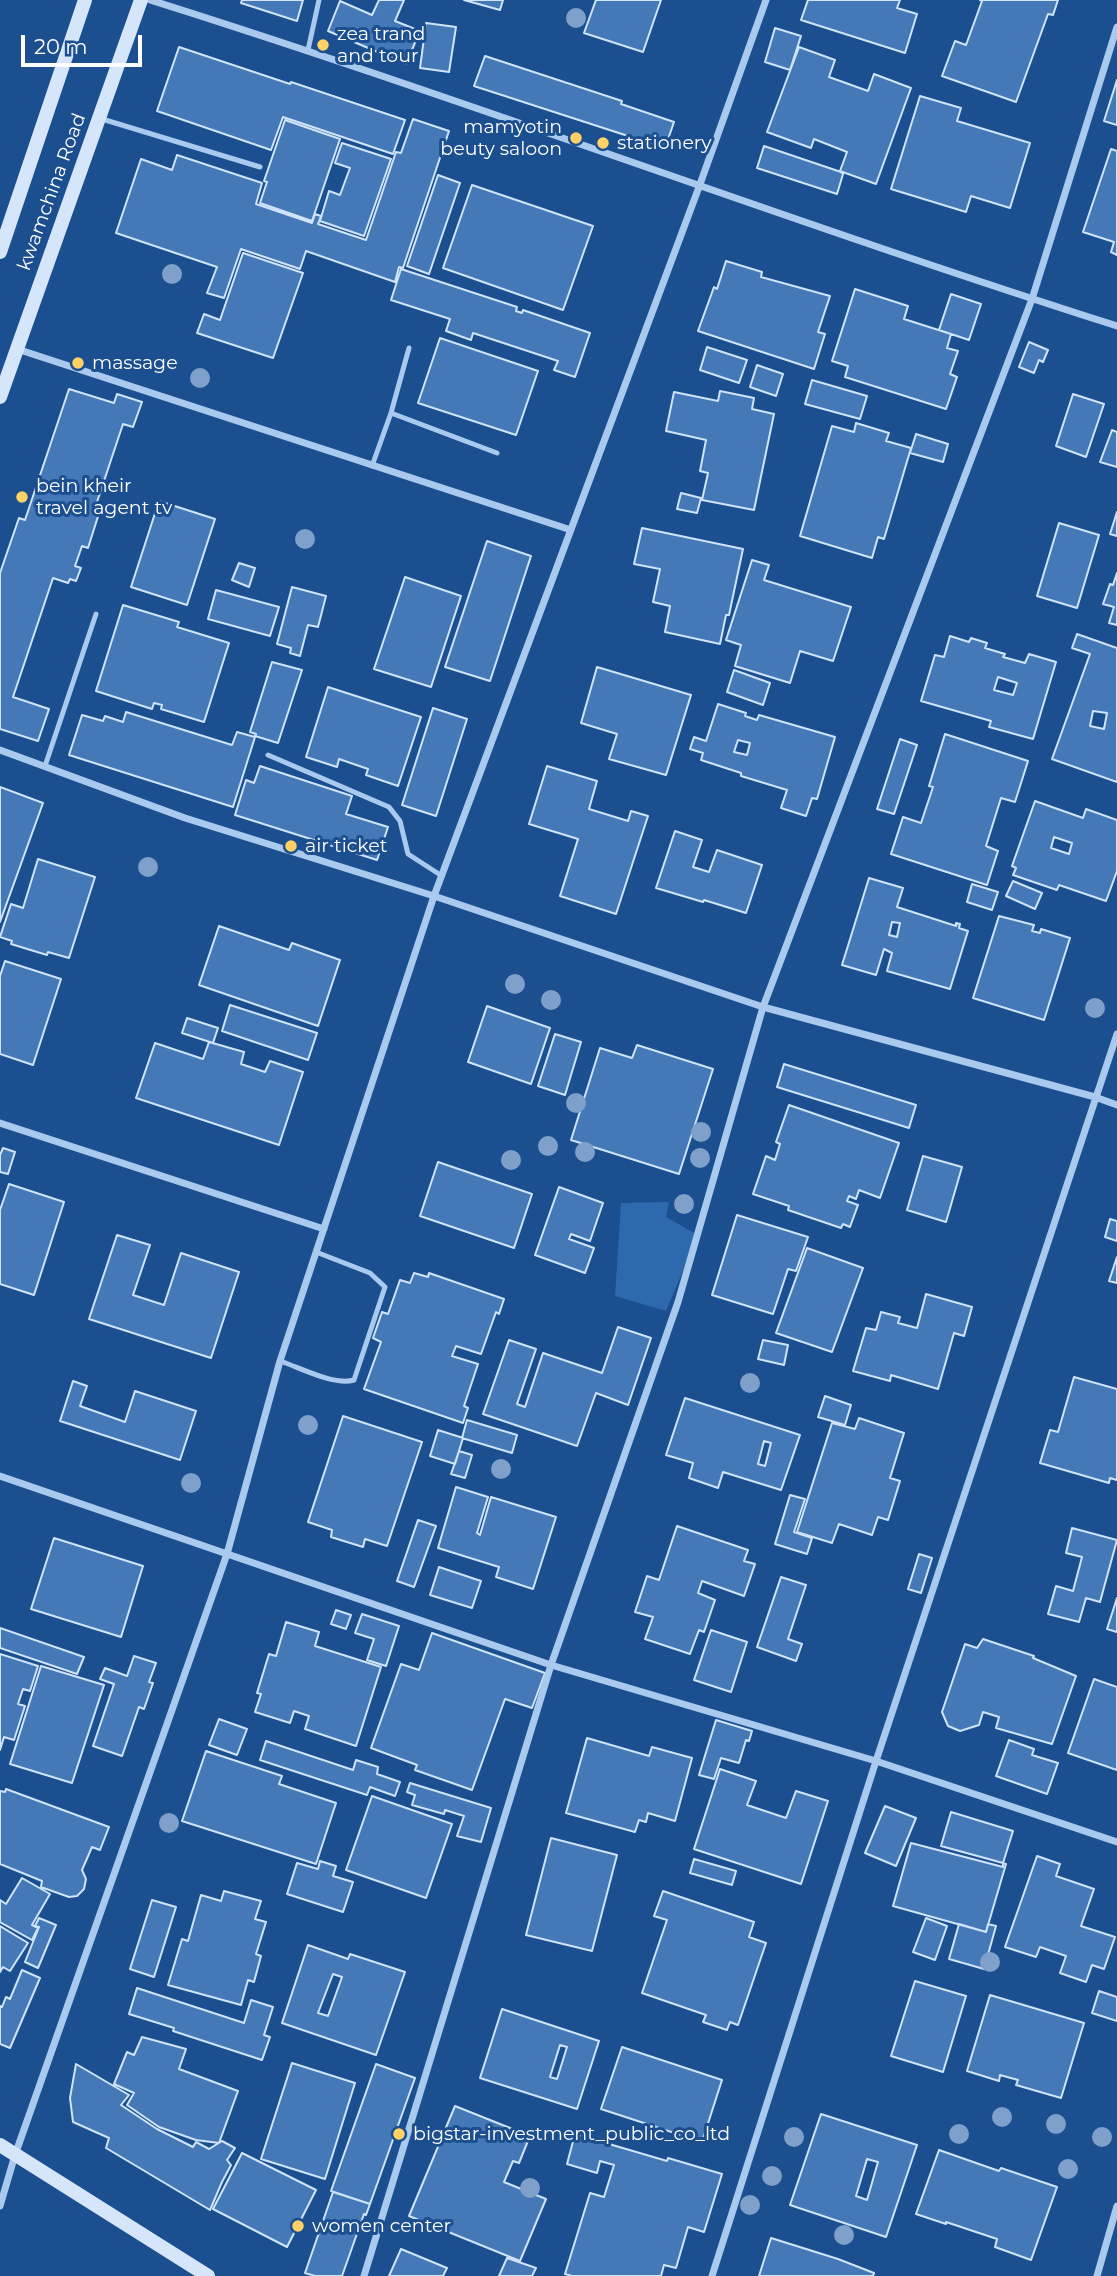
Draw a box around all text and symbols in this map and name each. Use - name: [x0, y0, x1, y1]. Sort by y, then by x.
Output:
- scale bar: [24, 21, 145, 65]
- place label: zea trand and tour: [337, 23, 425, 67]
- text: 20 m: [34, 34, 88, 59]
- marker: zea trand and tour: [315, 37, 331, 53]
- street label: kwamchina Road: [13, 110, 91, 274]
- place label: mamyotin beuty saloon: [440, 116, 562, 160]
- marker: mamyotin beuty saloon: [568, 130, 584, 146]
- place label: stationery: [617, 132, 712, 154]
- marker: stationery: [595, 135, 611, 151]
- place label: massage: [92, 352, 178, 374]
- marker: massage: [70, 355, 86, 371]
- place label: bein kheir travel agent tv: [36, 475, 172, 519]
- marker: bein kheir travel agent tv: [14, 489, 30, 505]
- place label: air ticket: [305, 835, 387, 857]
- marker: air ticket: [283, 838, 299, 854]
- place label: bigstar-investment_public_co_ltd: [413, 2123, 730, 2145]
- marker: bigstar-investment_public_co_ltd: [391, 2126, 407, 2142]
- place label: women center: [312, 2215, 451, 2237]
- marker: women center: [290, 2218, 306, 2234]

